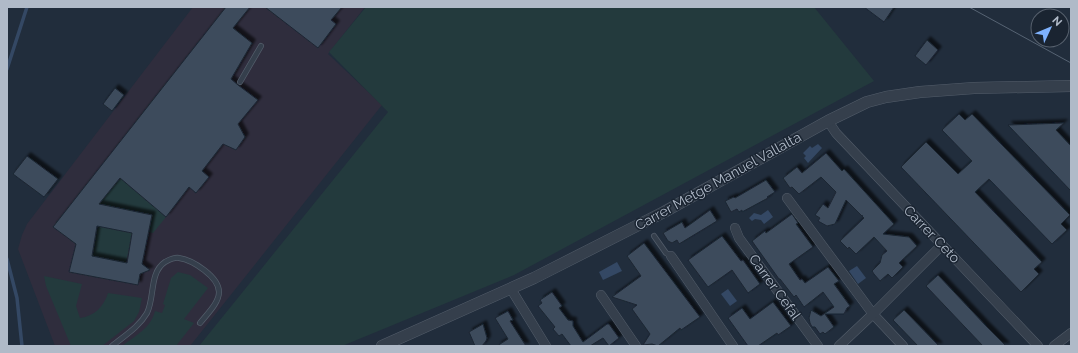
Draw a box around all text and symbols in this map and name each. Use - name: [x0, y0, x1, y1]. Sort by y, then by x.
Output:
- north arrow: [1030, 8, 1070, 48]
- text: N: [1049, 14, 1064, 29]
- street label: Carrer Metge Manuel Vallalta: [632, 129, 804, 233]
- street label: Carrer Ceto: [901, 202, 963, 266]
- street label: Carrer Cefal: [746, 251, 804, 323]

